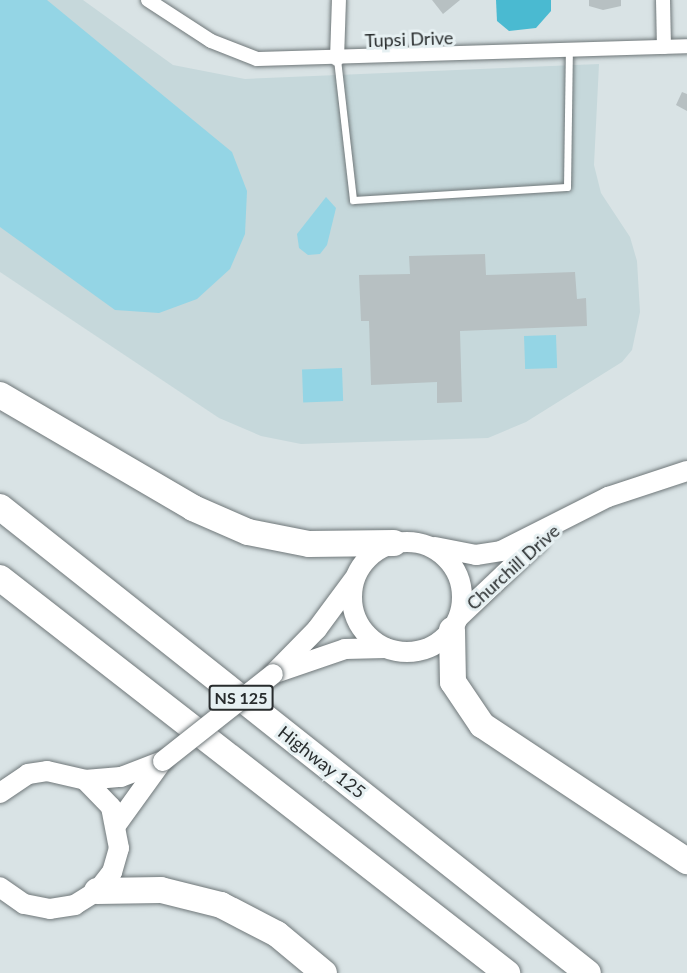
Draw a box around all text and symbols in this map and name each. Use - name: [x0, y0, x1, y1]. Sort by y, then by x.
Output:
- street label: Tupsi Drive: [364, 27, 454, 51]
- street label: Churchill Drive: [462, 520, 564, 614]
- road number: NS 125: [208, 685, 274, 711]
- street label: Highway 125: [274, 721, 370, 803]

